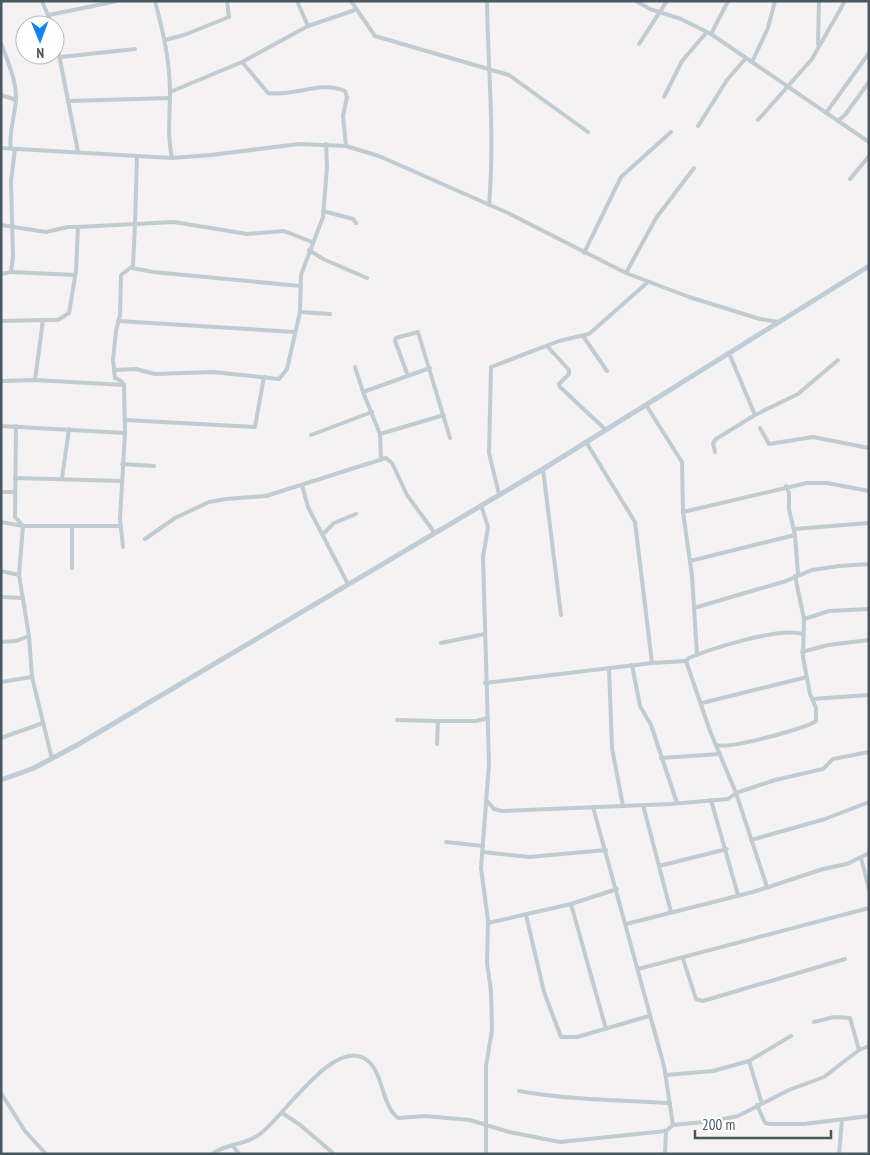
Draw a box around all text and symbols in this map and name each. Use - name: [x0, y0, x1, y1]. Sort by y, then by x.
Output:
- north arrow: [15, 15, 65, 65]
- text: N: [36, 44, 44, 62]
- scale bar: [695, 1108, 831, 1140]
- text: 200 m: [702, 1115, 735, 1134]

